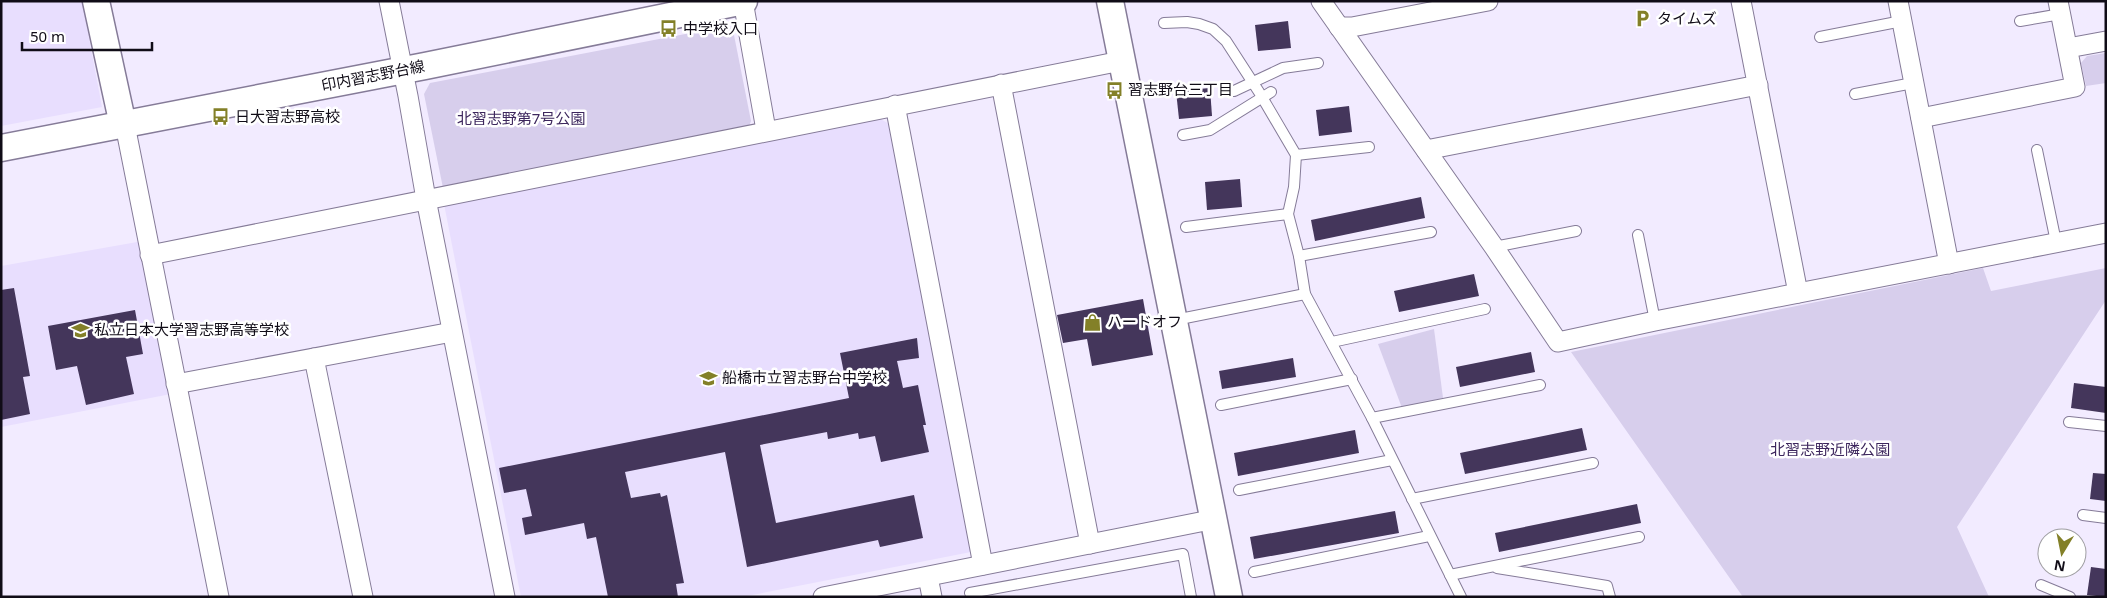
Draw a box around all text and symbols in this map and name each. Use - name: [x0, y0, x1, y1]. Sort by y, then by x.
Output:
- place label: タイムズ: [1657, 8, 1717, 28]
- parking icon: タイムズ: [1633, 9, 1653, 29]
- place label: 中学校入口: [683, 18, 758, 38]
- bus stop icon: 中学校入口: [659, 19, 679, 39]
- scale bar: [22, 20, 152, 52]
- text: 50 m: [30, 26, 65, 46]
- street label: 印内習志野台線: [319, 55, 426, 95]
- place label: 習志野台三丁目: [1128, 79, 1233, 99]
- bus stop icon: 習志野台三丁目: [1104, 80, 1124, 100]
- place label: 日大習志野高校: [235, 106, 340, 126]
- bus stop icon: 日大習志野高校: [211, 107, 231, 127]
- park label: 北習志野第7号公園: [457, 108, 585, 128]
- place label: ハードオフ: [1107, 311, 1182, 331]
- shop icon: ハードオフ: [1083, 312, 1103, 332]
- place label: 私立日本大学習志野高等学校: [94, 319, 289, 339]
- school or university icon: 私立日本大学習志野高等学校: [70, 320, 90, 340]
- place label: 船橋市立習志野台中学校: [722, 367, 887, 387]
- school or university icon: 船橋市立習志野台中学校: [698, 368, 718, 388]
- park label: 北習志野近隣公園: [1770, 439, 1890, 459]
- north arrow: [2037, 528, 2087, 578]
- text: N: [2052, 556, 2067, 577]

